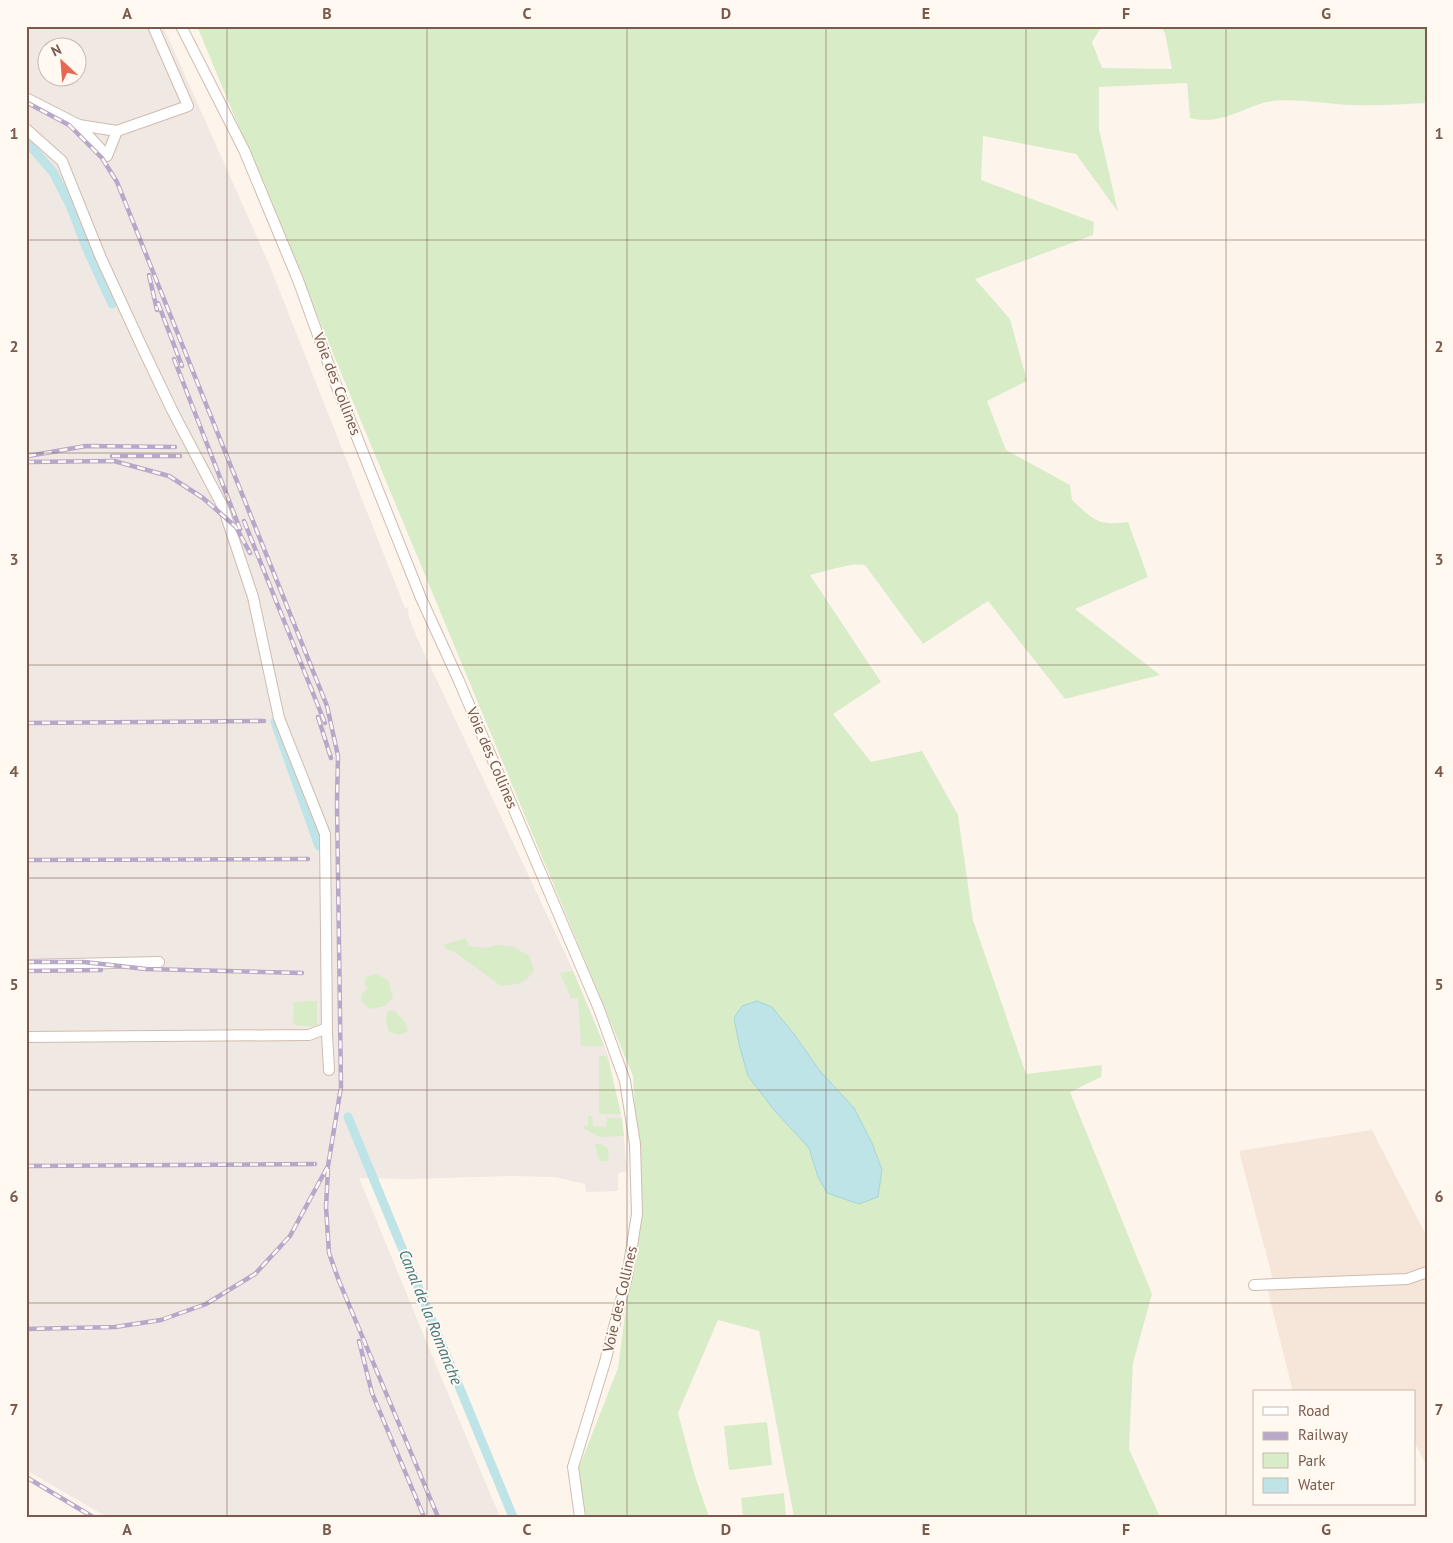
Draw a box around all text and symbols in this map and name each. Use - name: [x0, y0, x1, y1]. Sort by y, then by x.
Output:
- text: A: [122, 3, 132, 23]
- text: B: [322, 3, 332, 23]
- text: C: [523, 3, 532, 23]
- text: D: [721, 3, 731, 23]
- text: E: [922, 3, 930, 23]
- text: F: [1122, 3, 1130, 23]
- text: G: [1321, 3, 1331, 23]
- north arrow: [38, 38, 88, 88]
- text: N: [48, 40, 64, 60]
- text: 1: [9, 123, 19, 143]
- text: 1: [1434, 123, 1444, 143]
- street label: Voie des Collines: [309, 329, 366, 438]
- text: 2: [9, 336, 19, 356]
- text: 2: [1434, 336, 1444, 356]
- text: 3: [9, 549, 19, 569]
- text: 3: [1434, 549, 1444, 569]
- street label: Voie des Collines: [462, 703, 522, 811]
- text: 4: [9, 761, 19, 781]
- text: 4: [1434, 761, 1444, 781]
- text: 5: [9, 974, 19, 994]
- text: 5: [1434, 974, 1444, 994]
- text: 6: [9, 1186, 19, 1206]
- text: 6: [1434, 1186, 1444, 1206]
- street label: Voie des Collines: [598, 1244, 641, 1355]
- water label: Canal de la Romanche: [395, 1246, 467, 1388]
- legend: [1253, 1390, 1416, 1506]
- text: 7: [9, 1399, 19, 1419]
- text: 7: [1434, 1399, 1444, 1419]
- text: Road: [1298, 1401, 1330, 1420]
- text: Railway: [1298, 1425, 1348, 1444]
- text: Park: [1298, 1451, 1326, 1470]
- text: Water: [1298, 1475, 1335, 1494]
- text: A: [122, 1519, 132, 1539]
- text: B: [322, 1519, 332, 1539]
- text: C: [523, 1519, 532, 1539]
- text: D: [721, 1519, 731, 1539]
- text: E: [922, 1519, 930, 1539]
- text: F: [1122, 1519, 1130, 1539]
- text: G: [1321, 1519, 1331, 1539]

